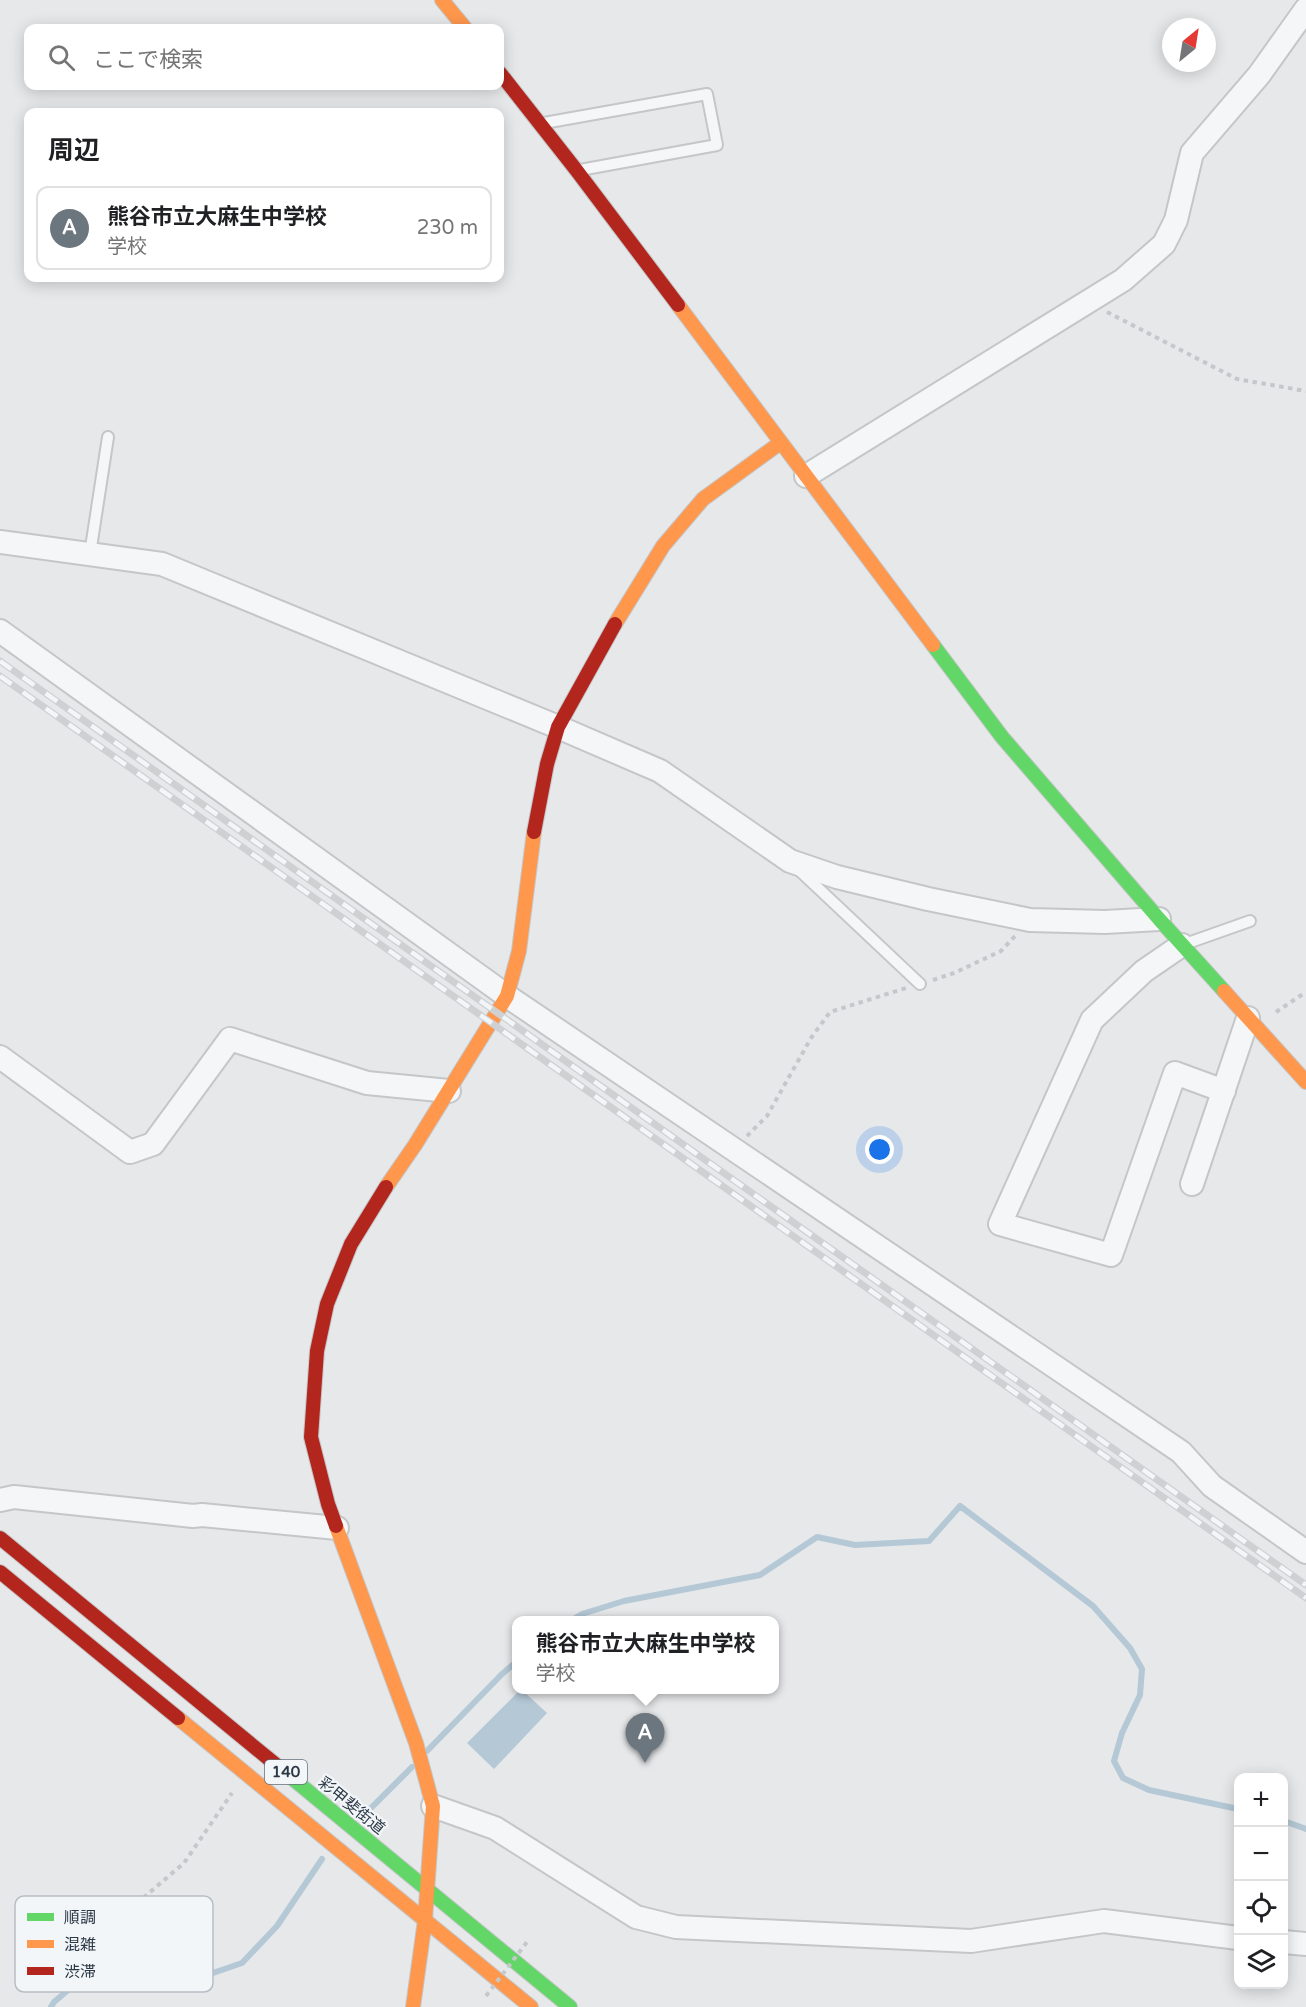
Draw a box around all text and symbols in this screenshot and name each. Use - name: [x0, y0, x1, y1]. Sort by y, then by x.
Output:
- north arrow: [1162, 18, 1216, 72]
- search box: [24, 24, 504, 90]
- icon: search: [45, 41, 78, 74]
- text: ここで検索: [93, 47, 203, 73]
- text: 周辺: [48, 135, 100, 166]
- text: 熊谷市立大麻生中学校: [107, 204, 327, 230]
- text: A: [62, 216, 77, 240]
- text: 230 m: [417, 216, 478, 240]
- text: 学校: [107, 235, 147, 259]
- your location: [865, 1135, 894, 1164]
- popup: [512, 1616, 779, 1694]
- text: 熊谷市立大麻生中学校: [535, 1631, 756, 1657]
- text: 学校: [535, 1662, 575, 1686]
- pin: A: [626, 1714, 664, 1763]
- road number: 140: [265, 1760, 307, 1784]
- street label: 彩甲斐街道: [314, 1773, 389, 1839]
- map controls: [1234, 1773, 1288, 1989]
- button: +: [1234, 1773, 1288, 1827]
- button: −: [1234, 1827, 1288, 1881]
- button: locate: [1234, 1881, 1288, 1935]
- legend: [15, 1896, 213, 1992]
- text: 順調: [64, 1908, 96, 1928]
- text: 混雑: [64, 1935, 96, 1955]
- button: layers: [1234, 1935, 1288, 1989]
- text: 渋滞: [64, 1962, 96, 1982]

